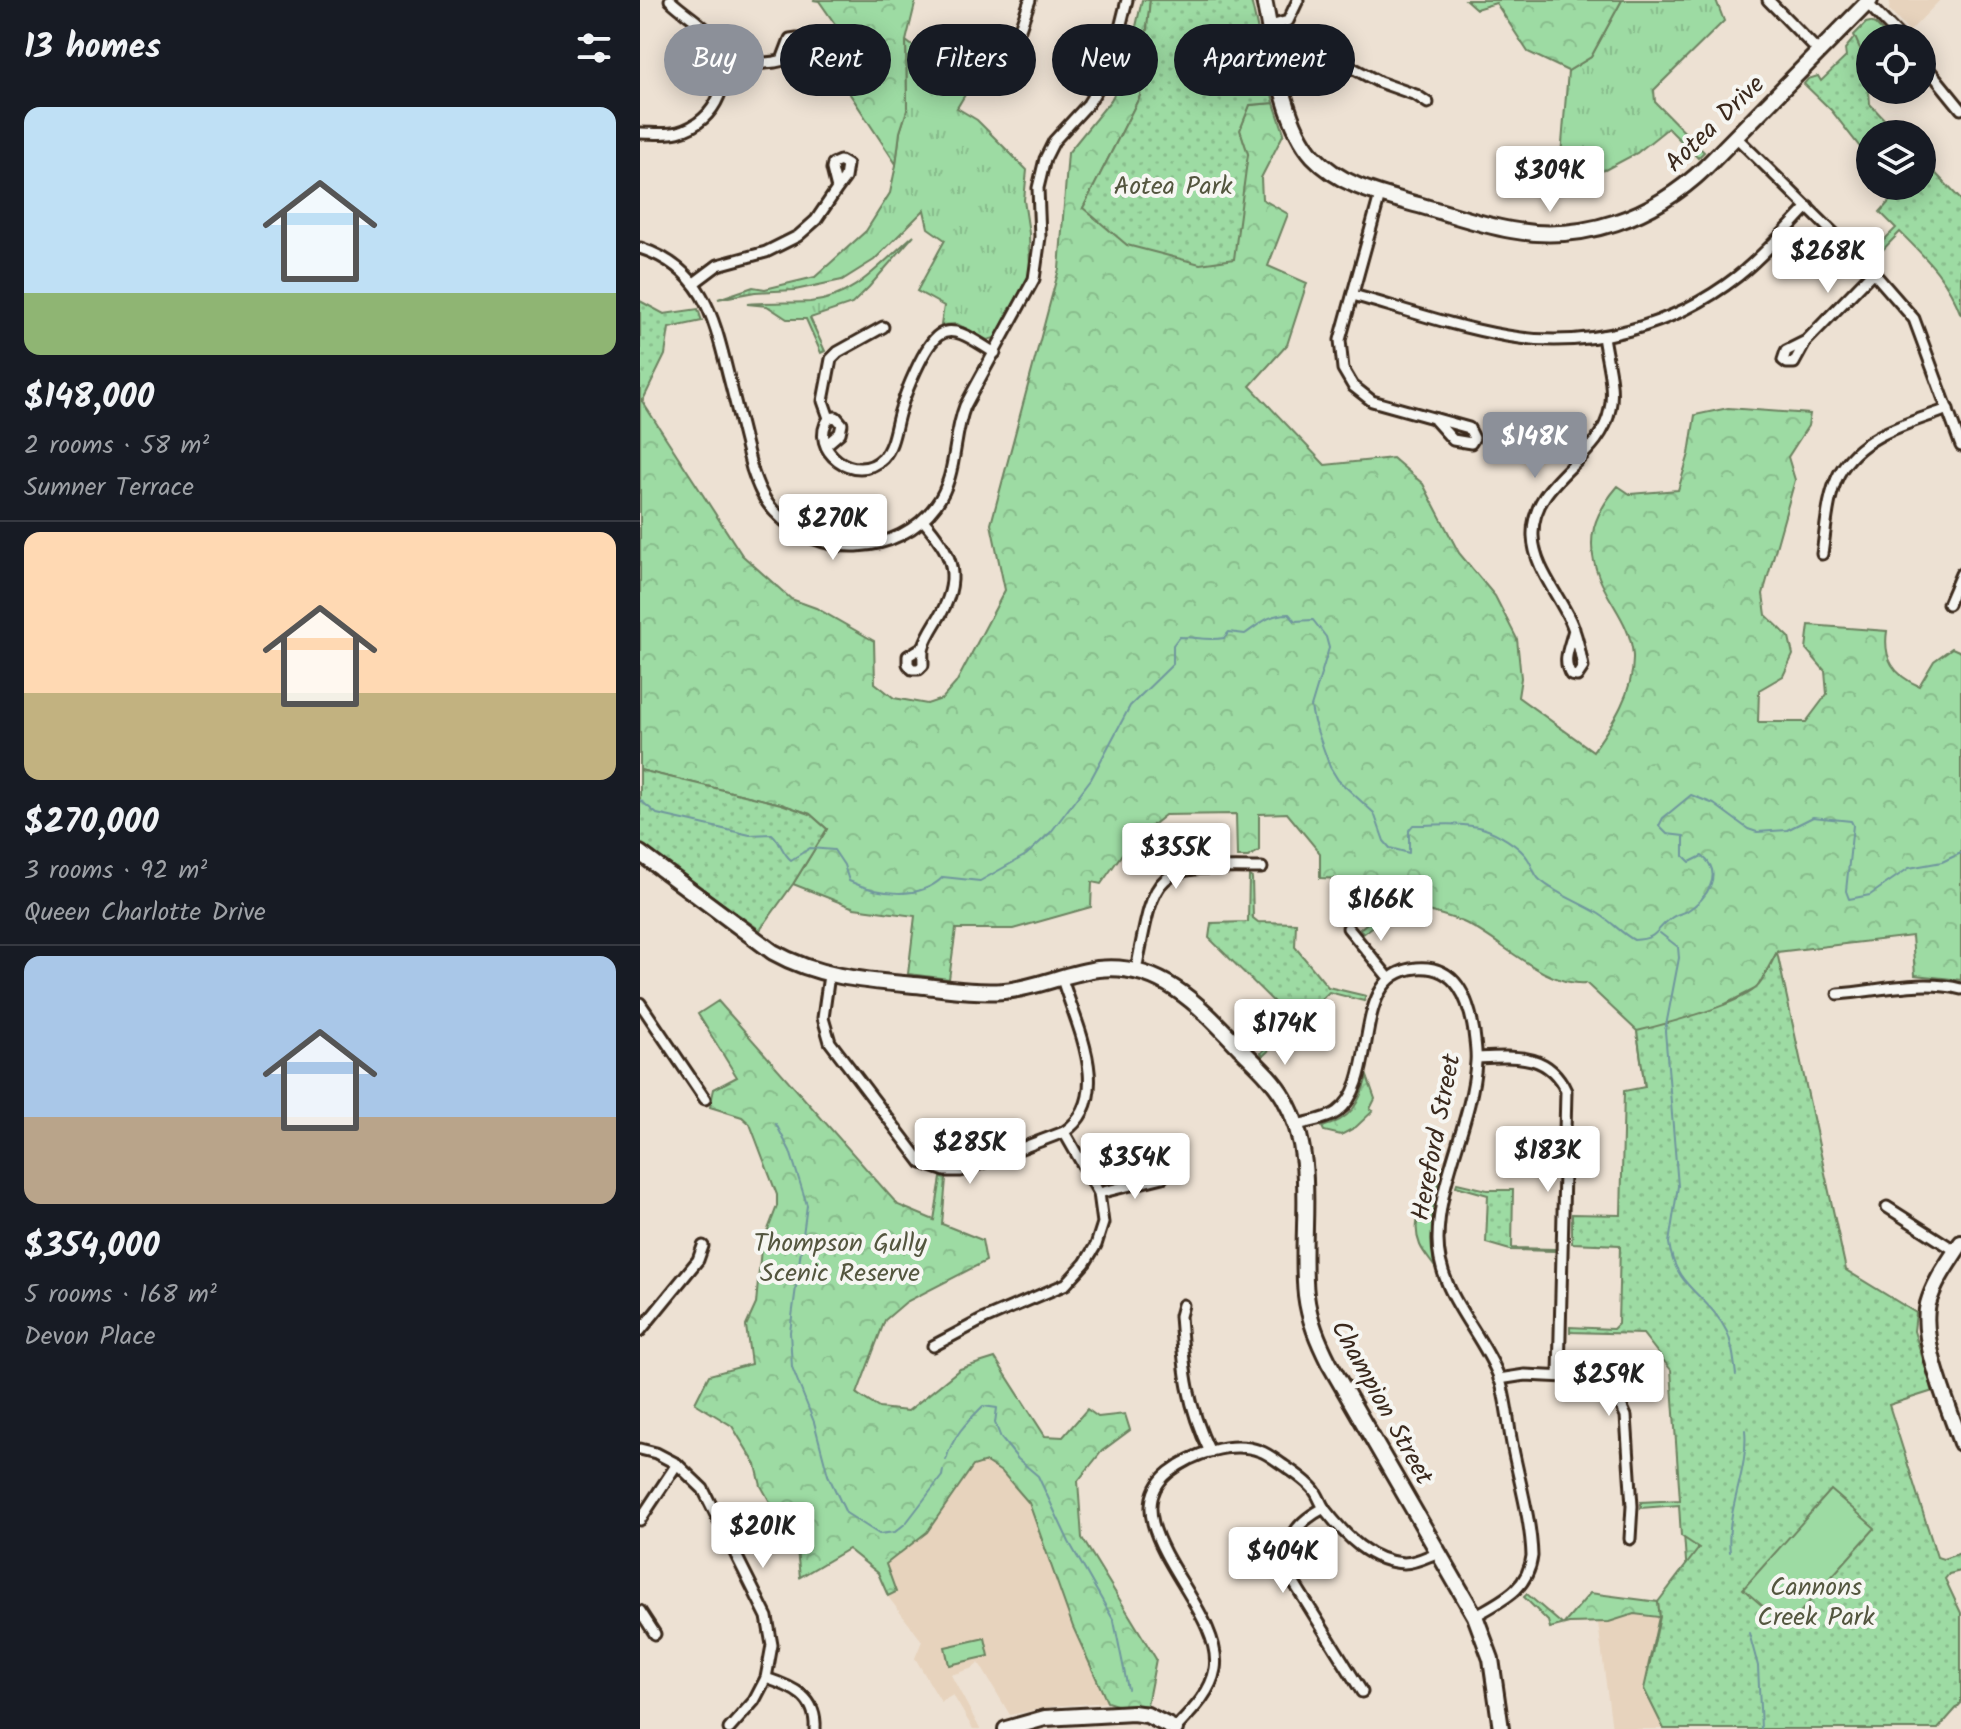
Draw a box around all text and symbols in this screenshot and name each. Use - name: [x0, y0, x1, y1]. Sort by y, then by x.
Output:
- text: 13 homes: [24, 21, 161, 75]
- chip: Buy: [664, 24, 764, 96]
- chip: Rent: [780, 24, 891, 96]
- chip: Filters: [907, 24, 1036, 96]
- chip: New: [1052, 24, 1158, 96]
- chip: Apartment: [1174, 24, 1355, 96]
- map controls: [1856, 24, 1936, 200]
- button: locate: [1856, 24, 1936, 104]
- icon: filters: [572, 26, 616, 70]
- street label: Aotea Drive: [1655, 65, 1776, 183]
- button: layers: [1856, 120, 1936, 200]
- pin: $309K: [1494, 146, 1606, 214]
- text: $309K: [1514, 151, 1586, 193]
- icon: home: [248, 159, 392, 303]
- park label: Aotea Park: [1113, 166, 1233, 208]
- pin: $268K: [1772, 227, 1884, 295]
- text: $268K: [1790, 232, 1866, 274]
- text: $148,000: [24, 371, 154, 425]
- pin: $148K: [1479, 412, 1591, 480]
- text: $148K: [1501, 417, 1569, 459]
- text: 2 rooms · 58 m²: [24, 425, 209, 467]
- text: Sumner Terrace: [24, 467, 194, 509]
- pin: $270K: [777, 494, 889, 562]
- text: $270K: [797, 499, 869, 541]
- icon: home: [248, 584, 392, 728]
- text: $270,000: [24, 796, 159, 850]
- pin: $355K: [1120, 823, 1232, 891]
- text: $355K: [1140, 828, 1212, 870]
- text: 3 rooms · 92 m²: [24, 850, 207, 892]
- pin: $166K: [1325, 875, 1437, 943]
- text: $166K: [1347, 880, 1415, 922]
- text: Queen Charlotte Drive: [24, 892, 266, 934]
- pin: $174K: [1229, 999, 1341, 1067]
- text: $174K: [1252, 1004, 1318, 1046]
- icon: home: [248, 1008, 392, 1152]
- street label: Hereford Street: [1400, 1050, 1474, 1224]
- pin: $285K: [914, 1118, 1026, 1186]
- text: $285K: [933, 1123, 1007, 1165]
- pin: $183K: [1492, 1126, 1604, 1194]
- text: $183K: [1514, 1131, 1582, 1173]
- pin: $354K: [1079, 1133, 1191, 1201]
- text: $354K: [1099, 1138, 1171, 1180]
- text: $354,000: [24, 1220, 160, 1274]
- park label: Thompson Gully Scenic Reserve: [753, 1223, 927, 1295]
- text: 5 rooms · 168 m²: [24, 1274, 217, 1316]
- street label: Champion Street: [1319, 1313, 1444, 1494]
- text: Devon Place: [24, 1316, 155, 1358]
- pin: $259K: [1553, 1350, 1665, 1418]
- text: $259K: [1573, 1355, 1645, 1397]
- pin: $201K: [707, 1502, 819, 1570]
- text: $201K: [729, 1507, 797, 1549]
- pin: $404K: [1227, 1527, 1339, 1595]
- text: $404K: [1247, 1532, 1319, 1574]
- park label: Cannons Creek Park: [1757, 1567, 1875, 1639]

